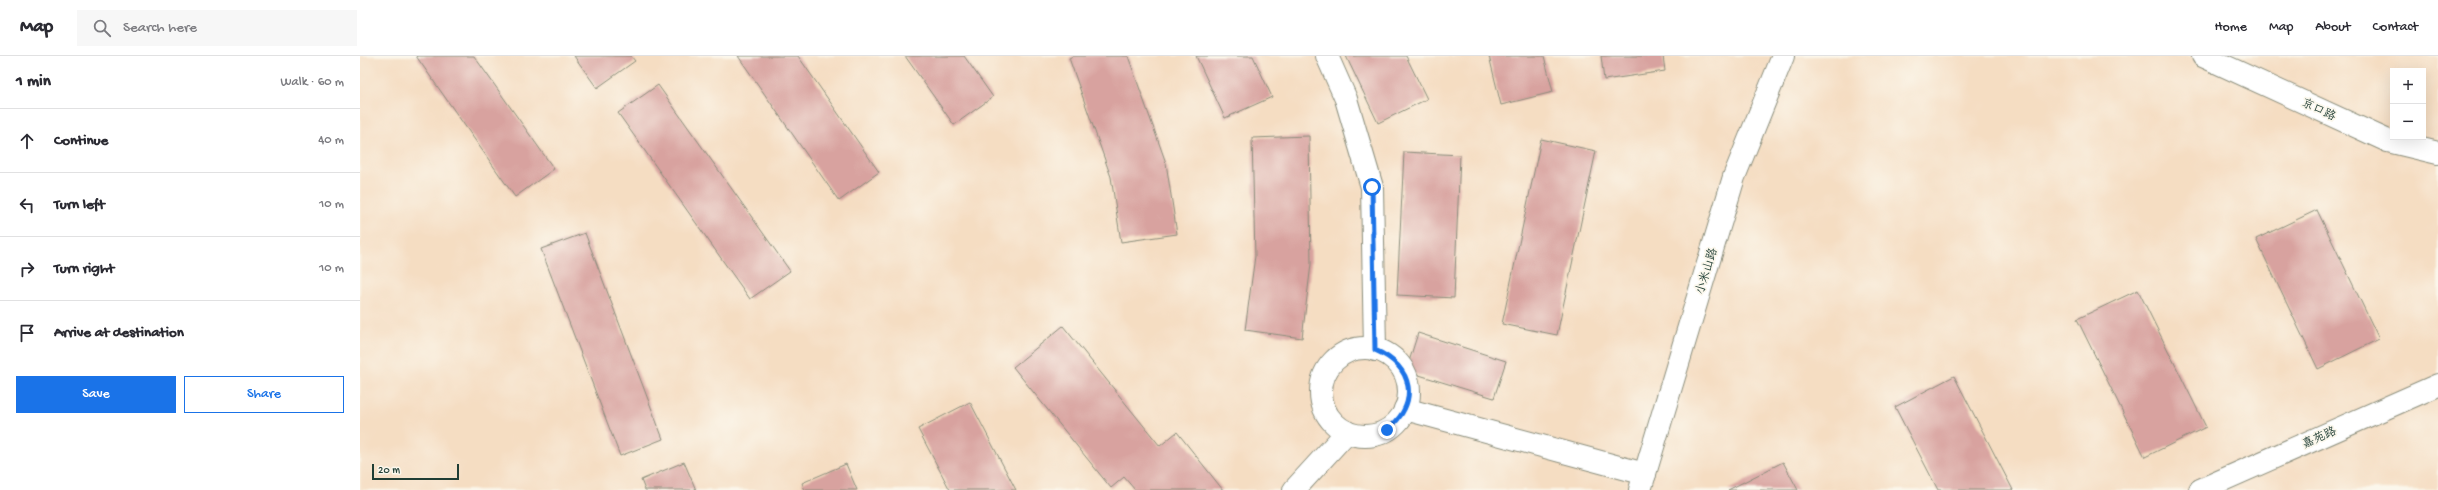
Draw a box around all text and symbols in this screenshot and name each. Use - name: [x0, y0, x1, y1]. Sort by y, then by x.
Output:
- search box: [77, 10, 357, 46]
- text: Map: [20, 16, 53, 39]
- icon: search: [91, 17, 113, 39]
- text: Search here: [123, 19, 197, 37]
- text: Home: [2215, 19, 2247, 36]
- text: Map: [2269, 19, 2293, 36]
- text: About: [2315, 19, 2351, 36]
- text: Contact: [2373, 19, 2418, 36]
- map controls: [2390, 68, 2426, 140]
- button: +: [2390, 68, 2426, 104]
- text: 1 min: [16, 72, 51, 92]
- text: Walk · 60 m: [281, 75, 344, 90]
- street label: 京口路: [2299, 96, 2338, 125]
- button: −: [2390, 104, 2426, 140]
- icon: ahead: [16, 130, 38, 152]
- text: Continue: [54, 132, 108, 150]
- text: 40 m: [318, 133, 344, 148]
- route start: [1363, 178, 1381, 196]
- icon: left: [16, 194, 38, 216]
- text: Turn left: [54, 196, 105, 214]
- text: 10 m: [319, 197, 344, 212]
- street label: 小米山路: [1693, 246, 1722, 297]
- icon: right: [16, 258, 38, 280]
- text: Turn right: [54, 260, 114, 278]
- text: 10 m: [319, 261, 344, 276]
- icon: arrive: [16, 322, 38, 344]
- text: Arrive at destination: [54, 324, 184, 342]
- button: Save: [16, 376, 176, 413]
- button: Share: [184, 376, 344, 413]
- route end: [1378, 421, 1396, 439]
- street label: 嘉苑路: [2300, 424, 2339, 453]
- scale bar: [372, 462, 459, 481]
- text: 20 m: [378, 465, 400, 477]

